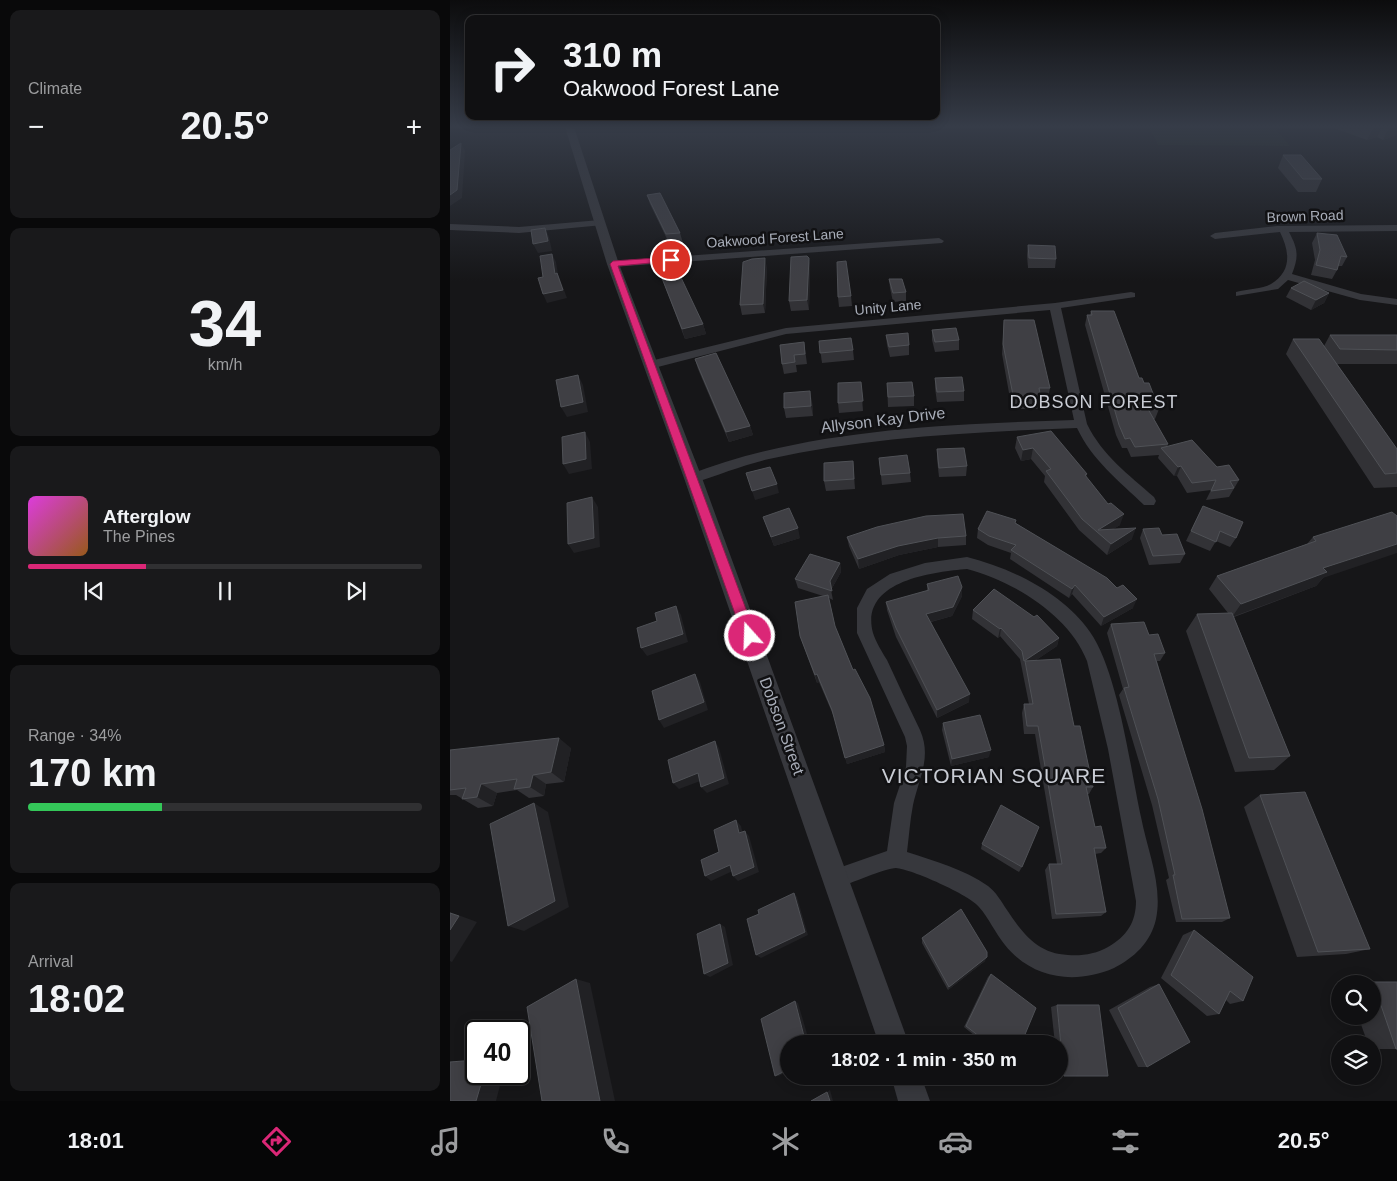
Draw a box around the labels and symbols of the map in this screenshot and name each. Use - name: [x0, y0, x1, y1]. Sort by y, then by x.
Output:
- street label: Brown Road: [1266, 207, 1344, 225]
- street label: Oakwood Forest Lane: [706, 225, 844, 251]
- pin: [650, 239, 692, 281]
- street label: Unity Lane: [854, 296, 922, 318]
- district label: DOBSON FOREST: [1009, 392, 1179, 412]
- street label: Allyson Kay Drive: [820, 404, 946, 436]
- position arrow: [723, 609, 775, 661]
- street label: Dobson Street: [757, 675, 808, 777]
- district label: VICTORIAN SQUARE: [882, 764, 1106, 787]
- speed limit sign: 40: [465, 1020, 530, 1085]

